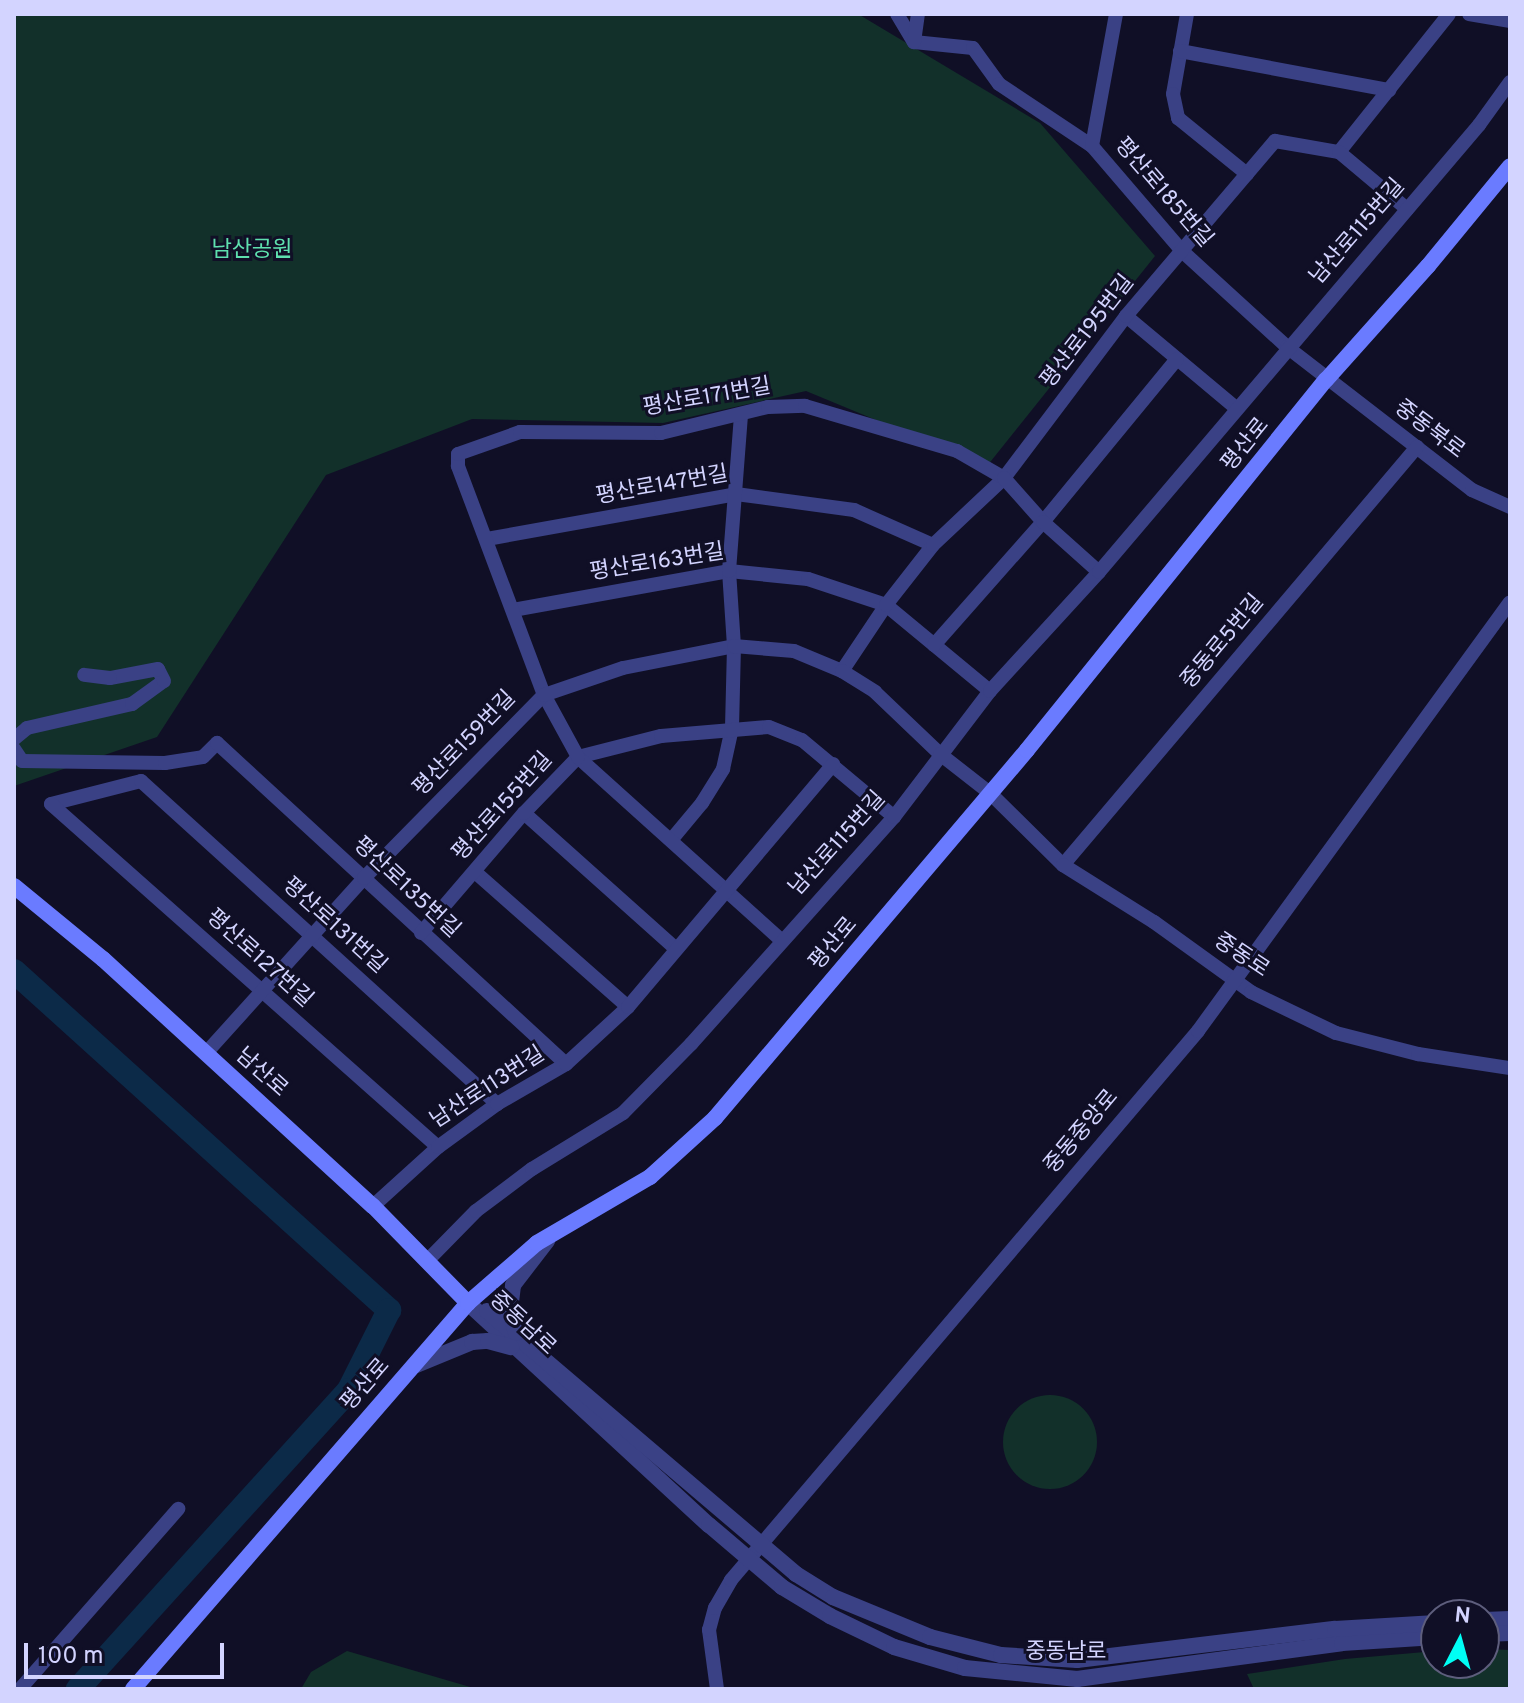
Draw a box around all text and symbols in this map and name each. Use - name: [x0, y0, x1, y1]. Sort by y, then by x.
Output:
- street label: 평산로185번길: [1108, 133, 1218, 253]
- street label: 남산로115번길: [1305, 174, 1411, 290]
- park label: 남산공원: [212, 238, 292, 264]
- street label: 평산로195번길: [1036, 270, 1140, 394]
- street label: 평산로171번길: [641, 374, 773, 422]
- street label: 중동북로: [1389, 395, 1469, 465]
- street label: 평산로: [1217, 413, 1275, 477]
- street label: 평산로147번길: [594, 461, 730, 511]
- street label: 평산로163번길: [588, 539, 726, 587]
- street label: 중동로5번길: [1176, 590, 1270, 694]
- street label: 평산로159번길: [408, 686, 522, 802]
- street label: 평산로155번길: [447, 747, 559, 867]
- street label: 남산로115번길: [784, 786, 892, 902]
- street label: 평산로135번길: [347, 832, 465, 944]
- street label: 평산로131번길: [277, 872, 391, 980]
- street label: 평산로127번길: [200, 904, 318, 1014]
- street label: 평산로: [804, 912, 864, 976]
- street label: 중동로: [1208, 928, 1274, 984]
- street label: 남산로113번길: [426, 1041, 550, 1135]
- street label: 남산로: [230, 1043, 292, 1103]
- street label: 중동중앙로: [1039, 1085, 1125, 1179]
- street label: 중동남로: [483, 1287, 561, 1361]
- street label: 평산로: [336, 1353, 396, 1417]
- north arrow: [1420, 1599, 1500, 1679]
- text: N: [1453, 1602, 1472, 1631]
- scale bar: [28, 1627, 228, 1677]
- street label: 중동남로: [1026, 1640, 1106, 1666]
- text: 100 m: [38, 1642, 104, 1672]

